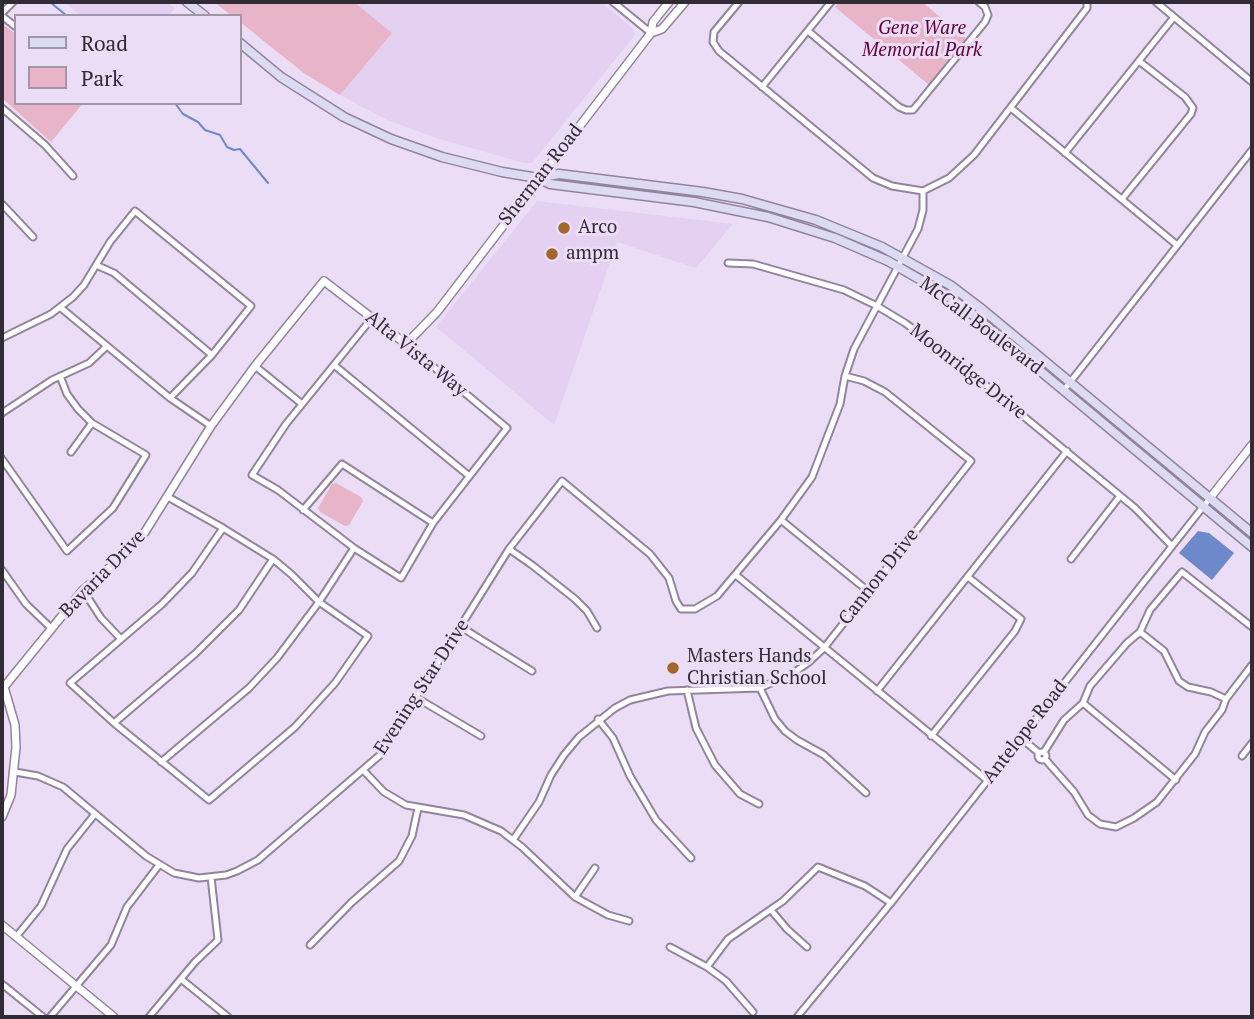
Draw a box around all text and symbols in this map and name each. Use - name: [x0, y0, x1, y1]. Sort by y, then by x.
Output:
- legend: [14, 14, 242, 105]
- park label: Gene Ware Memorial Park: [862, 18, 982, 62]
- text: Road: [81, 29, 128, 57]
- text: Park: [81, 64, 123, 92]
- street label: Sherman Road: [494, 120, 588, 230]
- place label: Arco: [578, 217, 617, 239]
- marker: Arco: [556, 220, 572, 236]
- place label: ampm: [566, 243, 619, 265]
- marker: ampm: [544, 246, 560, 262]
- street label: McCall Boulevard: [915, 272, 1047, 380]
- street label: Alta Vista Way: [361, 306, 471, 402]
- street label: Moonridge Drive: [905, 319, 1031, 425]
- street label: Cannon Drive: [834, 524, 924, 630]
- street label: Bavaria Drive: [56, 525, 150, 623]
- street label: Evening Star Drive: [370, 615, 474, 759]
- place label: Masters Hands Christian School: [687, 646, 827, 690]
- marker: Masters Hands Christian School: [665, 660, 681, 676]
- street label: Antelope Road: [978, 676, 1072, 788]

